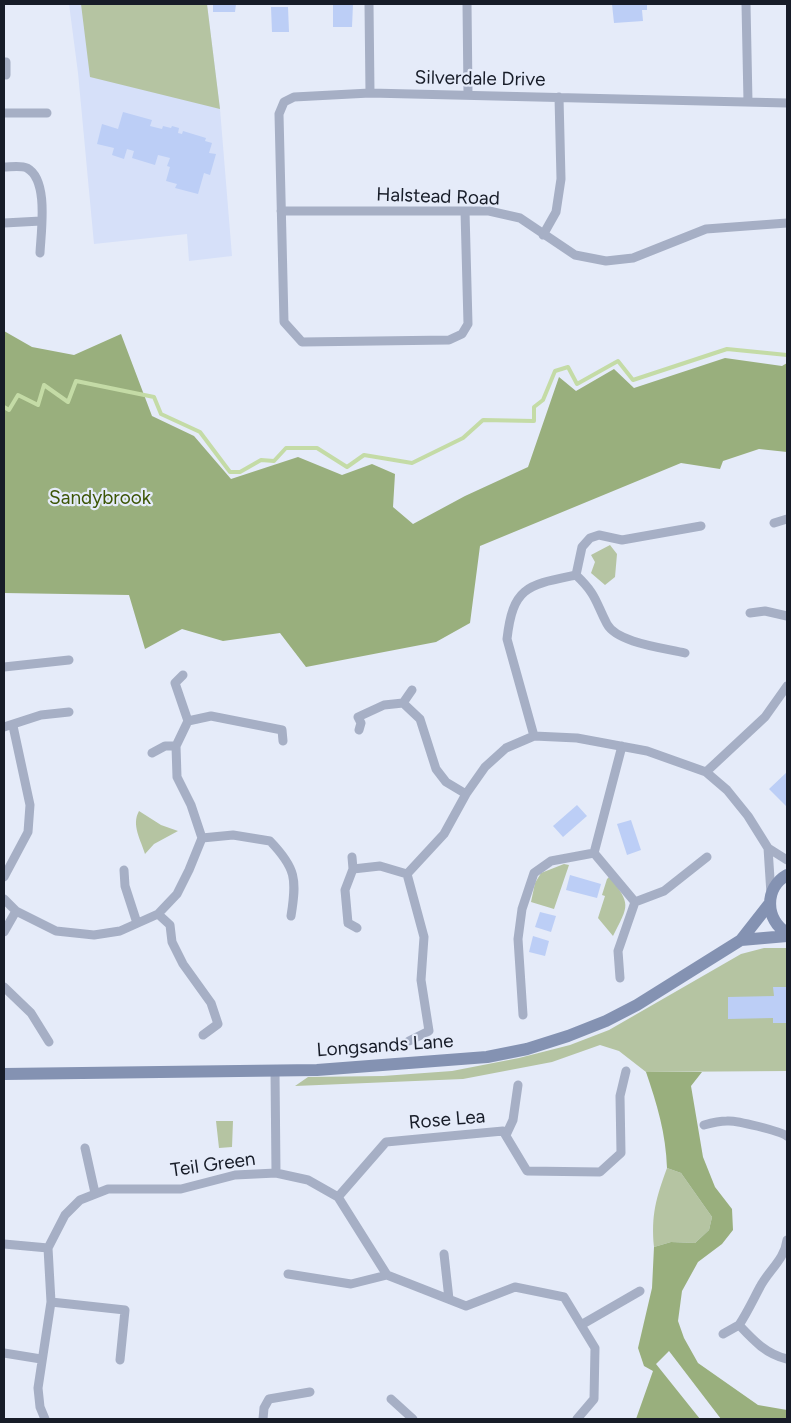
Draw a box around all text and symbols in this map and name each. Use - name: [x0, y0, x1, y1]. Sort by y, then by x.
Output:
- street label: Silverdale Drive: [414, 66, 546, 92]
- street label: Halstead Road: [376, 183, 500, 211]
- park label: Sandybrook: [49, 487, 151, 509]
- street label: Longsands Lane: [316, 1030, 454, 1062]
- street label: Rose Lea: [408, 1105, 486, 1135]
- street label: Teil Green: [169, 1148, 257, 1182]

